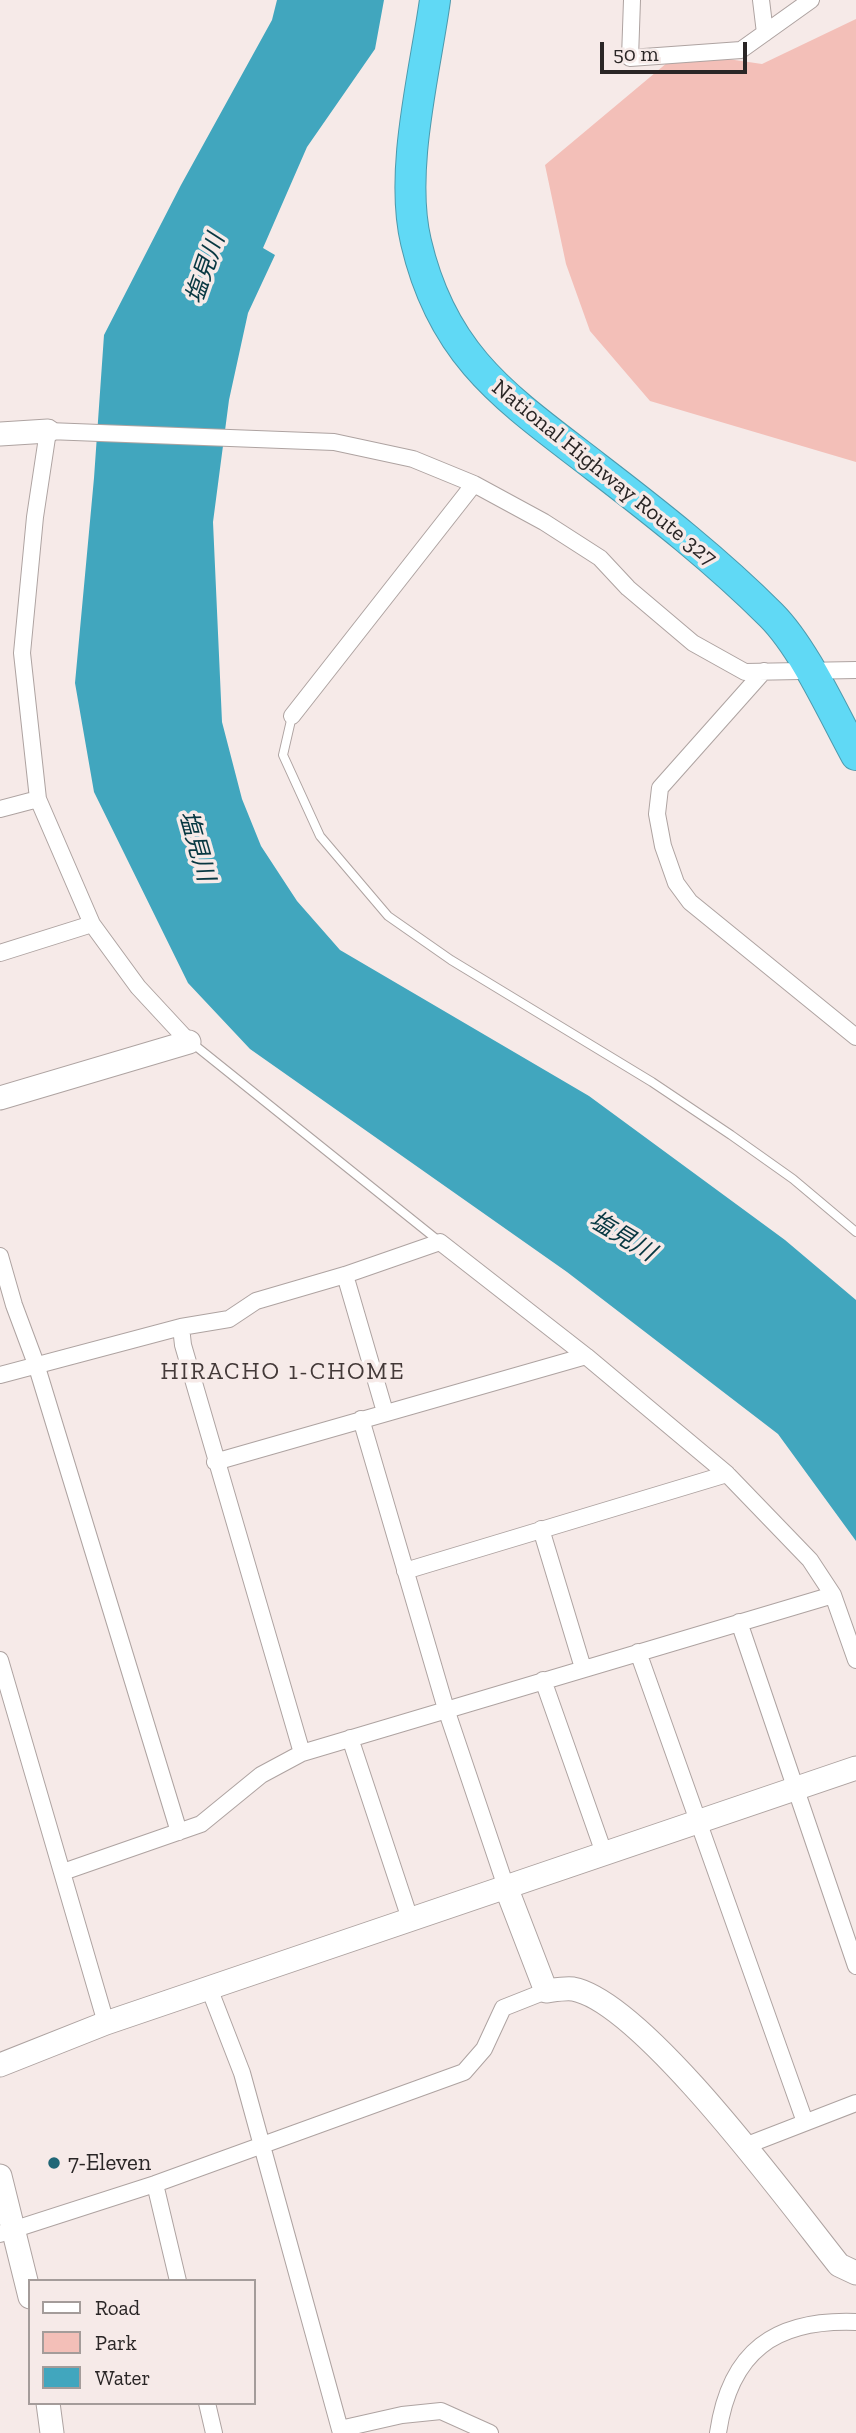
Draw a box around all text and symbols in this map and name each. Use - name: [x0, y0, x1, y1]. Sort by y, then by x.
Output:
- scale bar: [604, 28, 751, 72]
- text: 50 m: [613, 41, 659, 66]
- water label: 塩見川: [181, 230, 231, 308]
- street label: National Highway Route 327: [486, 374, 722, 572]
- water label: 塩見川: [172, 807, 220, 885]
- water label: 塩見川: [584, 1206, 660, 1268]
- district label: HIRACHO 1-CHOME: [162, 1358, 404, 1386]
- place label: 7-Eleven: [68, 2149, 151, 2177]
- marker: 7-Eleven: [46, 2155, 62, 2171]
- legend: [28, 2279, 256, 2405]
- text: Road: [95, 2295, 140, 2320]
- text: Park: [95, 2330, 137, 2355]
- text: Water: [95, 2365, 150, 2390]

